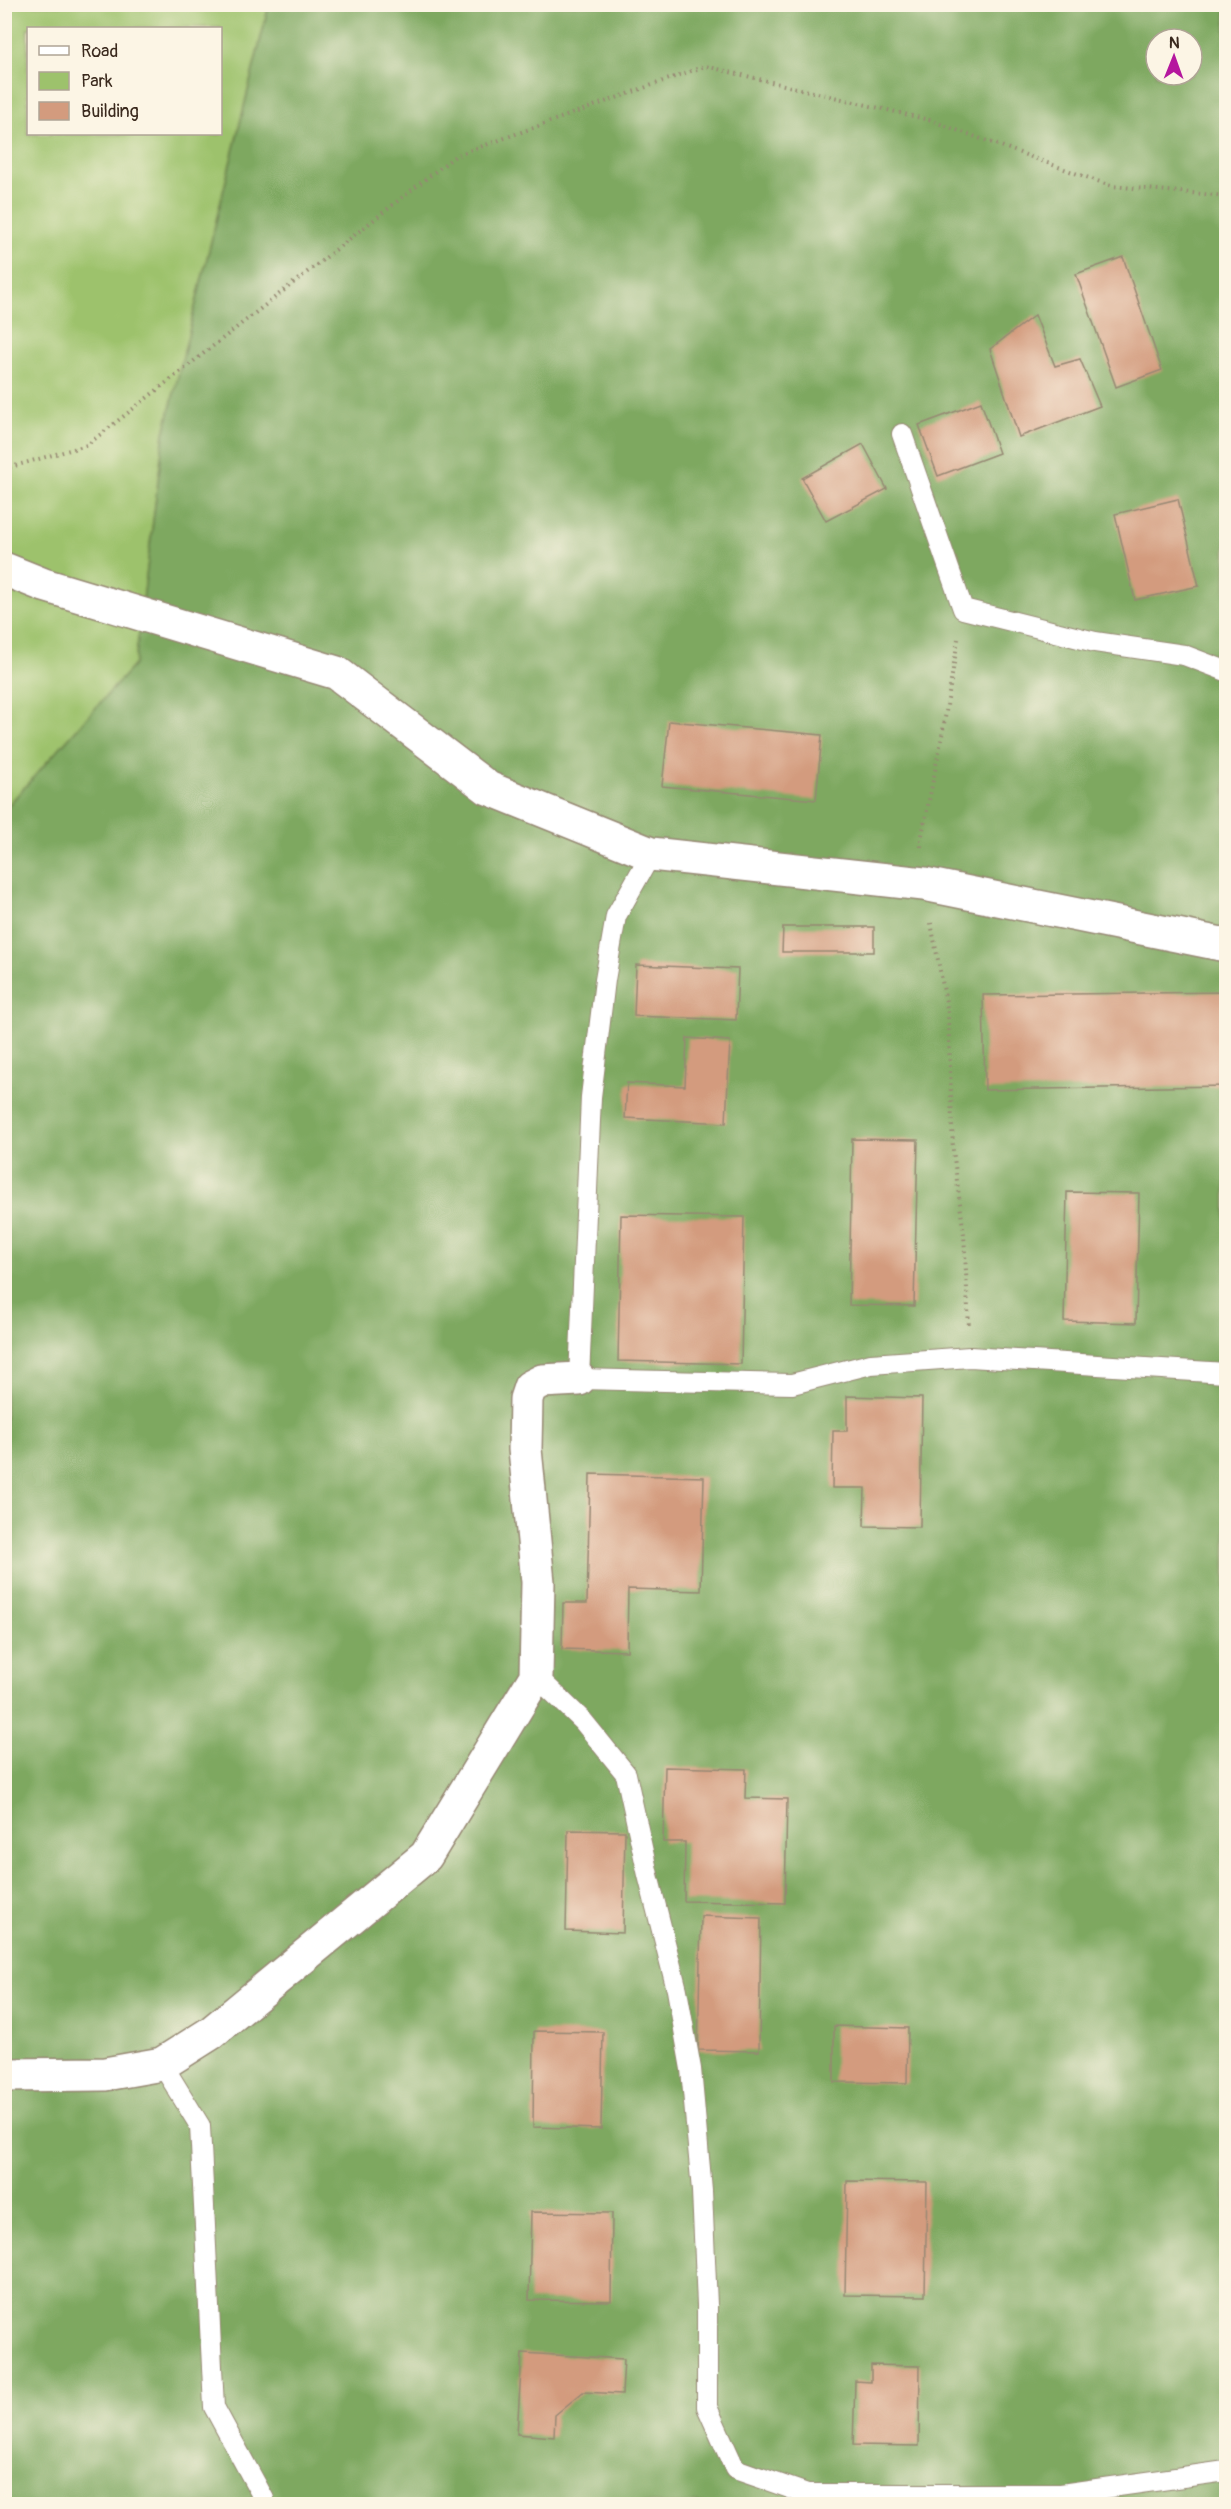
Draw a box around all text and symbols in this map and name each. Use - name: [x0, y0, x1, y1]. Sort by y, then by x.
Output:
- legend: [27, 27, 222, 135]
- north arrow: [1144, 27, 1204, 87]
- text: N: [1169, 33, 1180, 53]
- text: Road: [81, 40, 118, 63]
- text: Park: [81, 70, 113, 93]
- text: Building: [81, 100, 139, 123]

